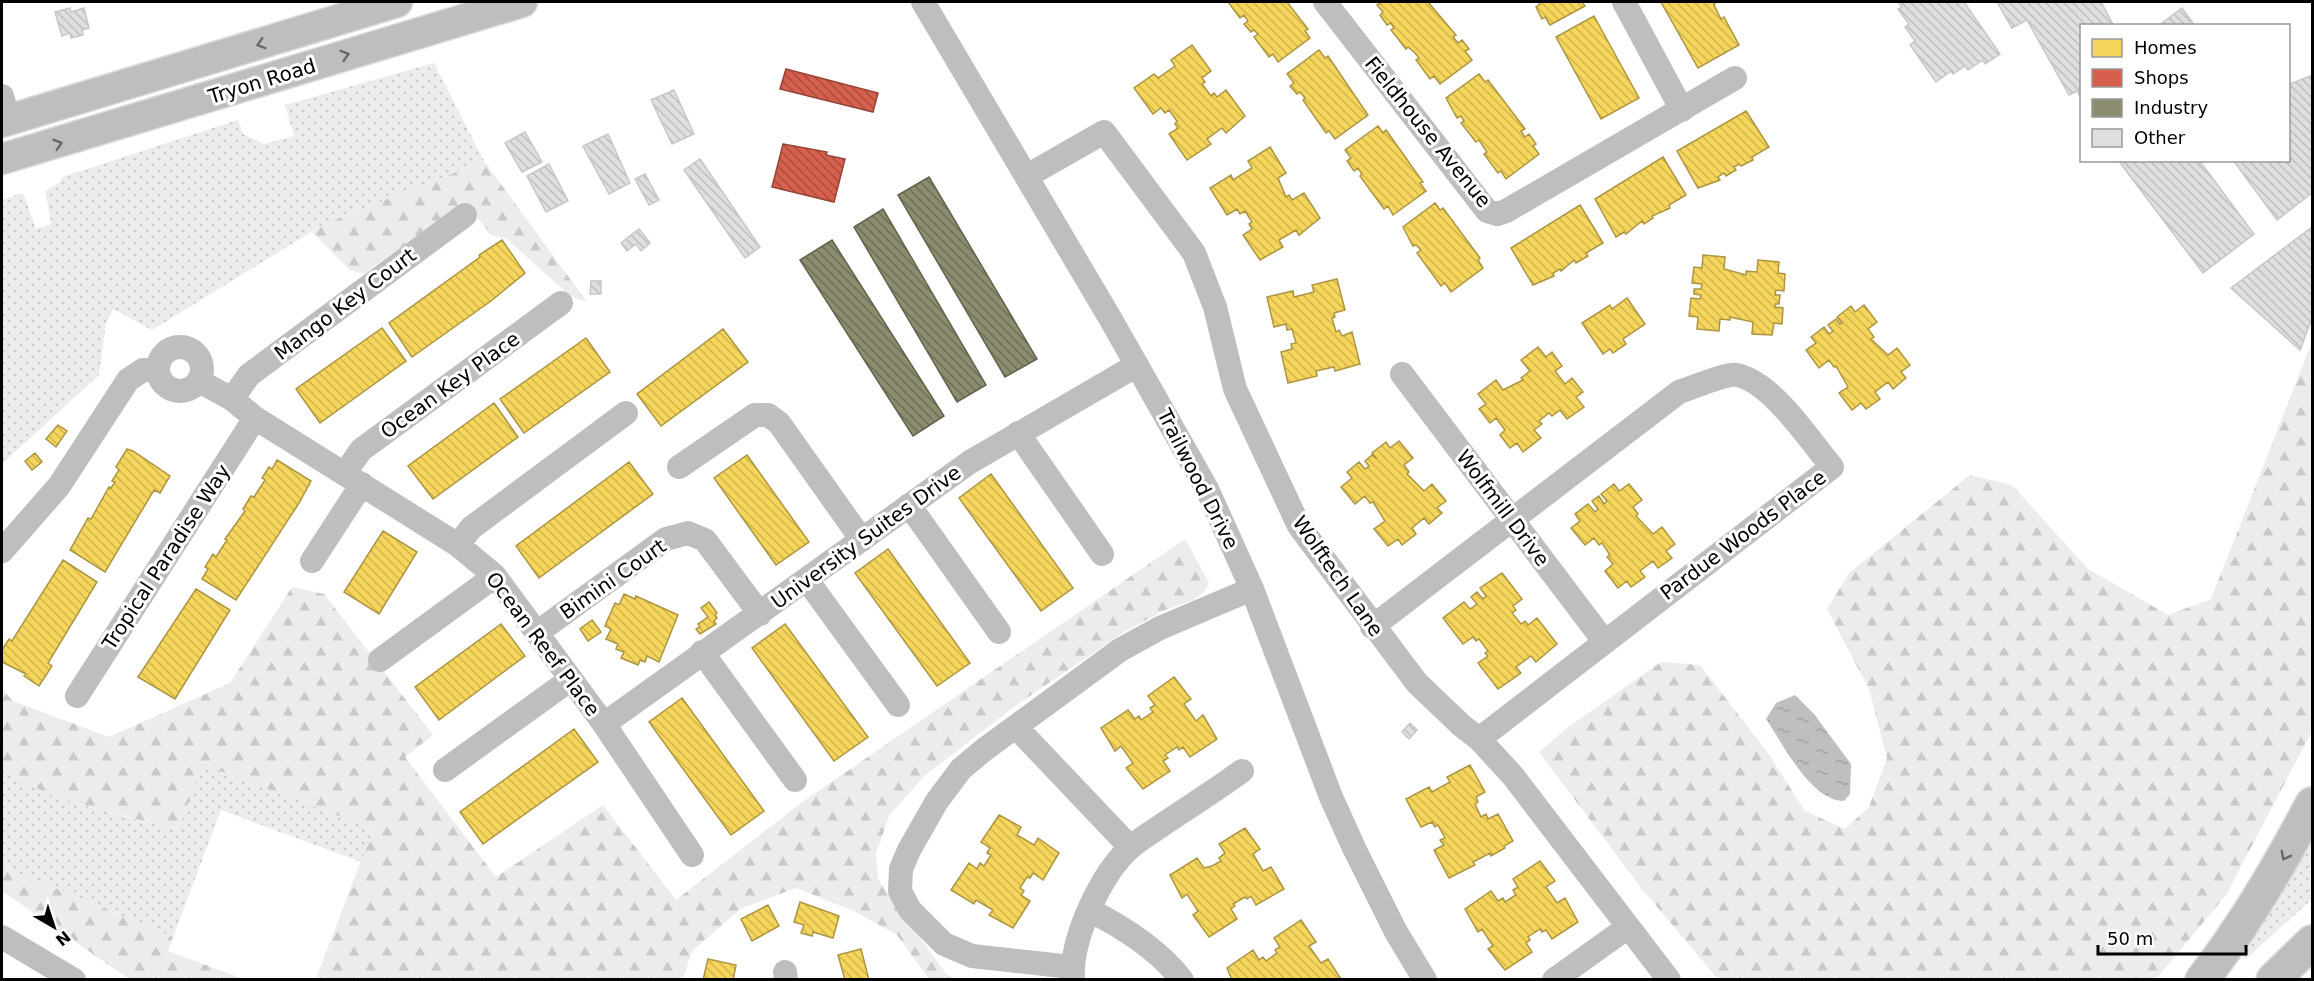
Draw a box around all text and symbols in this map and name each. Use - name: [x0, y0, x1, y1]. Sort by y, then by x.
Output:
- legend: [2080, 24, 2290, 162]
- one-way arrow: [256, 37, 267, 49]
- text: Homes: [2134, 37, 2197, 58]
- one-way arrow: [339, 50, 350, 62]
- street label: Fieldhouse Avenue: [1360, 52, 1496, 212]
- street label: Tryon Road: [205, 53, 318, 109]
- text: Shops: [2134, 67, 2189, 88]
- text: Industry: [2134, 97, 2208, 118]
- text: Other: [2134, 127, 2186, 148]
- one-way arrow: [52, 139, 63, 151]
- street label: Mango Key Court: [269, 243, 421, 365]
- street label: Ocean Key Place: [376, 326, 524, 444]
- street label: Trailwood Drive: [1152, 404, 1244, 553]
- street label: Wolfmill Drive: [1452, 445, 1554, 571]
- street label: Tropical Paradise Way: [96, 460, 235, 655]
- street label: University Suites Drive: [767, 460, 965, 614]
- street label: Pardue Woods Place: [1655, 465, 1831, 605]
- street label: Wolftech Lane: [1288, 511, 1388, 641]
- street label: Bimini Court: [555, 534, 671, 624]
- street label: Ocean Reef Place: [481, 567, 605, 721]
- one-way arrow: [2281, 850, 2292, 860]
- north arrow: [24, 897, 84, 957]
- scale bar: [2098, 918, 2246, 956]
- text: N: [52, 927, 74, 950]
- text: 50 m: [2107, 928, 2153, 949]

